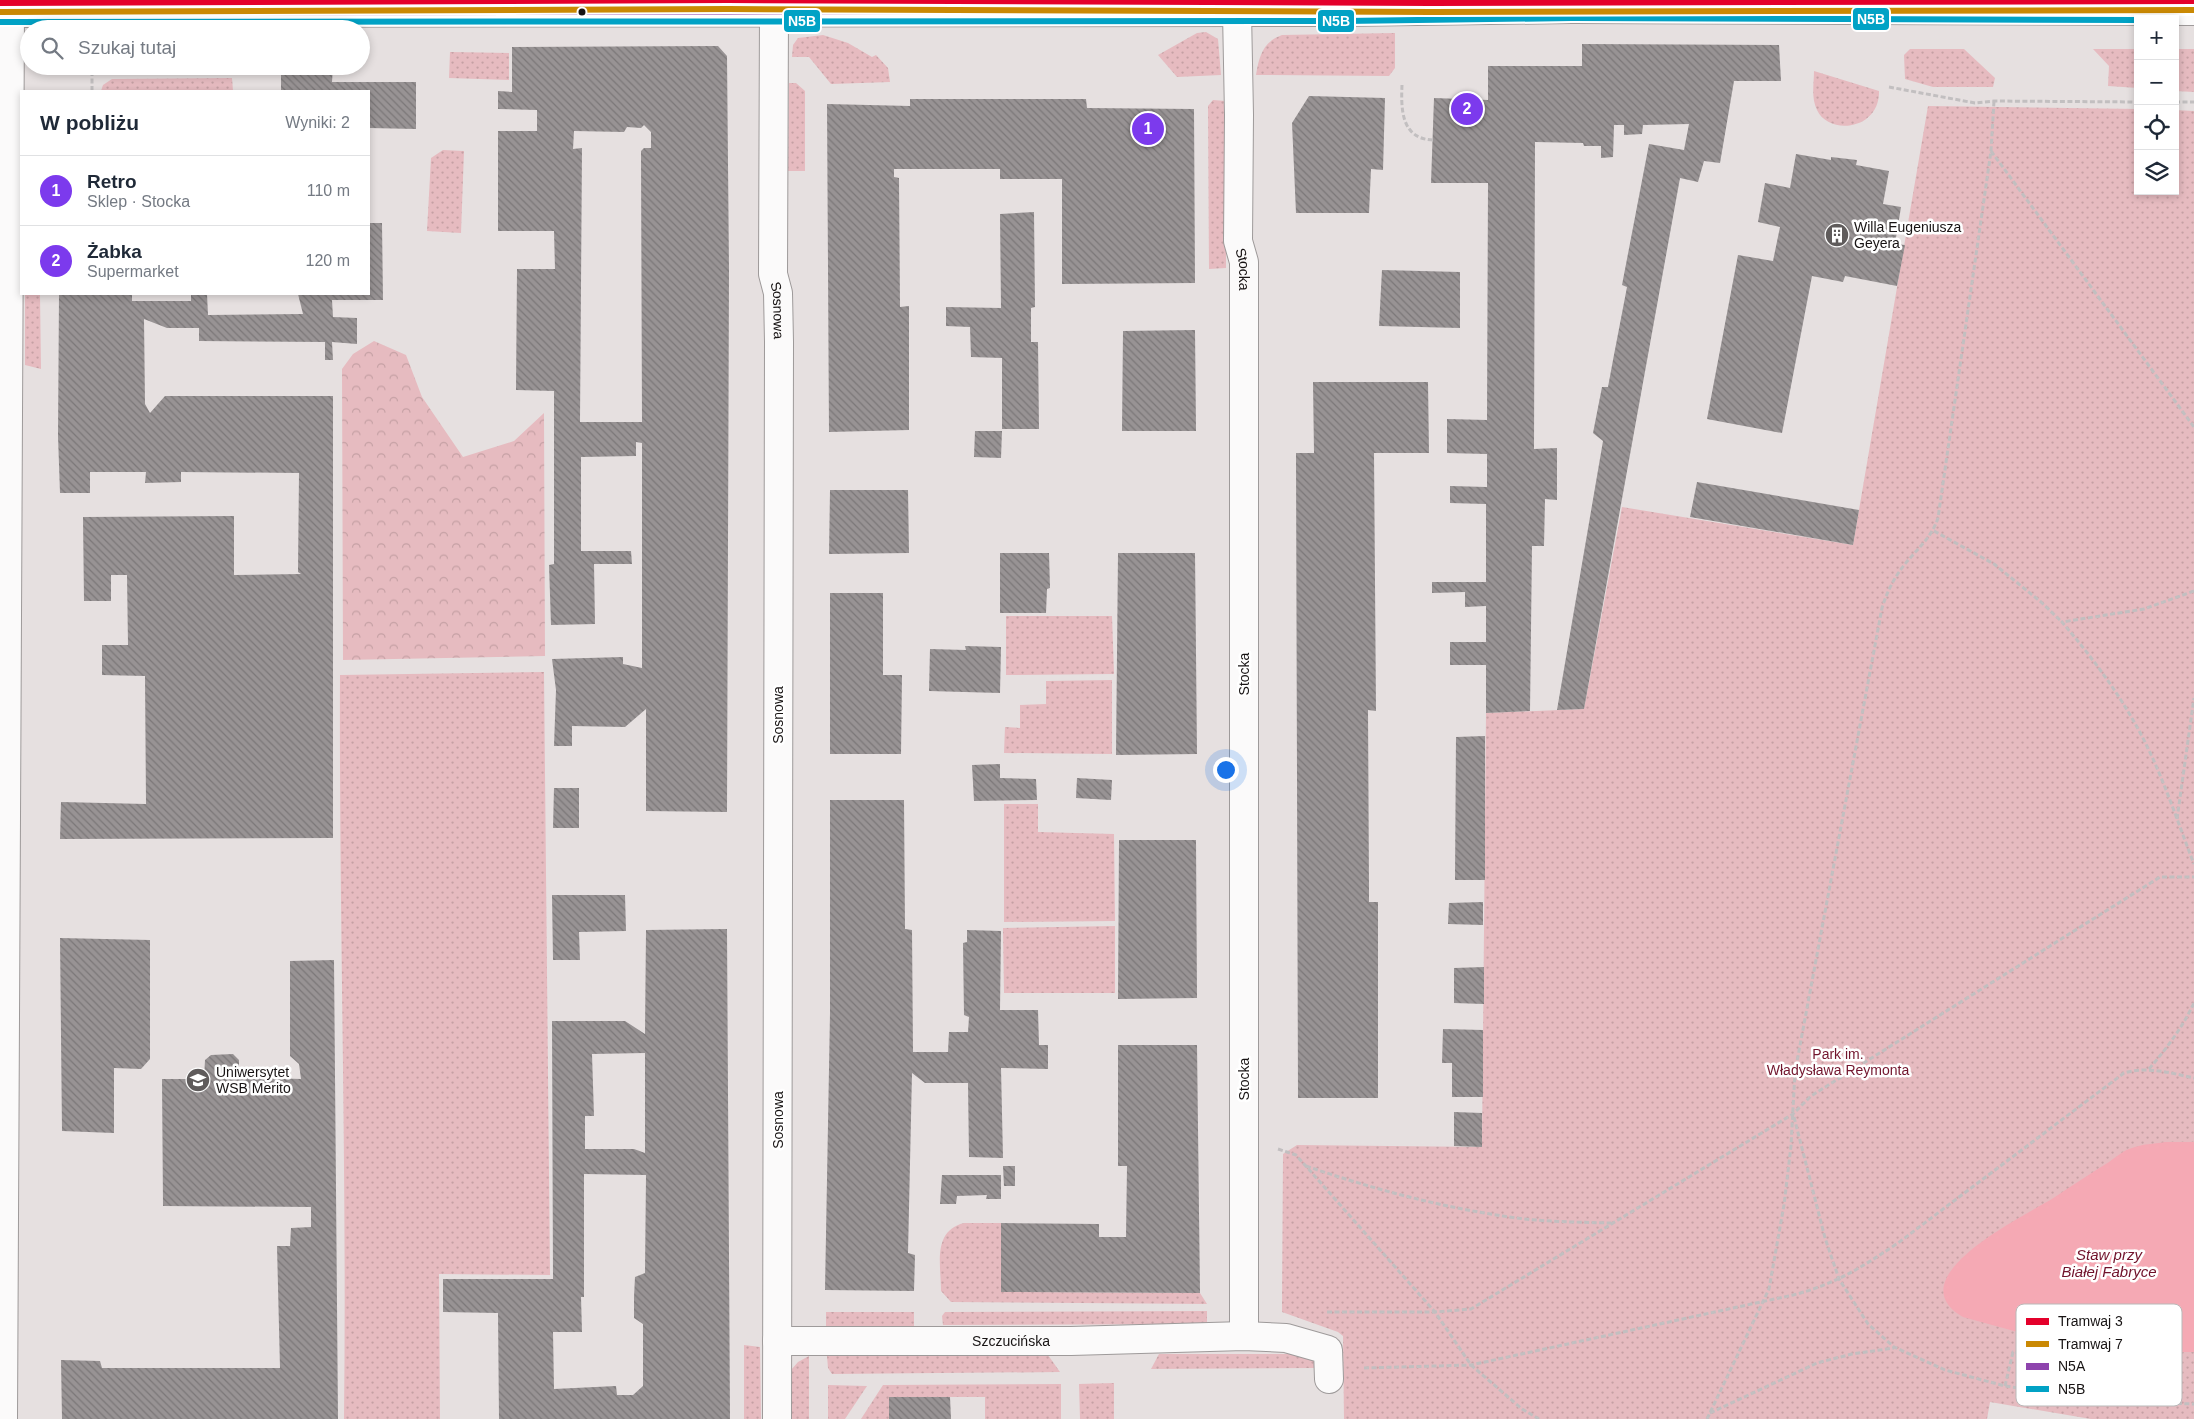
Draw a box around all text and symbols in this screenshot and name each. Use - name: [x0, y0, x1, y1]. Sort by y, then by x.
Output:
- unlabelled marker: [577, 7, 587, 17]
- line badge: N5B: [1852, 7, 1890, 31]
- line badge: N5B: [783, 9, 821, 33]
- line badge: N5B: [1317, 9, 1355, 33]
- text: N5B: [1857, 11, 1885, 27]
- text: N5B: [788, 13, 816, 29]
- text: N5B: [1322, 13, 1350, 29]
- map controls: [2134, 15, 2179, 195]
- button: +: [2134, 15, 2179, 60]
- search box: [20, 20, 370, 75]
- icon: search: [38, 34, 66, 62]
- text: Szukaj tutaj: [78, 37, 176, 58]
- button: −: [2134, 60, 2179, 105]
- pin: 2: [1451, 90, 1483, 128]
- button: locate: [2134, 105, 2179, 150]
- pin: 1: [1132, 110, 1164, 148]
- text: W pobliżu: [40, 111, 139, 134]
- text: Wyniki: 2: [285, 114, 350, 131]
- button: layers: [2134, 150, 2179, 195]
- text: Retro: [87, 171, 137, 192]
- text: 1: [52, 182, 60, 199]
- text: 110 m: [307, 182, 350, 199]
- text: Sklep · Stocka: [87, 193, 190, 210]
- place label: Willa Eugeniusza Geyera: [1854, 219, 1962, 251]
- building icon: Willa Eugeniusza Geyera: [1824, 222, 1850, 248]
- text: Żabka: [87, 241, 142, 262]
- street label: Stocka: [1232, 246, 1252, 291]
- text: 2: [52, 252, 60, 269]
- text: 120 m: [306, 252, 350, 269]
- text: Supermarket: [87, 263, 179, 280]
- street label: Sosnowa: [767, 280, 787, 340]
- street label: Stocka: [1236, 652, 1252, 695]
- street label: Sosnowa: [770, 686, 786, 744]
- your location: [1213, 757, 1239, 783]
- park label: Park im. Władysława Reymonta: [1767, 1046, 1909, 1078]
- street label: Stocka: [1236, 1057, 1252, 1100]
- place label: Uniwersytet WSB Merito: [216, 1064, 291, 1096]
- school or university icon: Uniwersytet WSB Merito: [185, 1067, 211, 1093]
- street label: Sosnowa: [770, 1091, 786, 1149]
- water label: Staw przy Białej Fabryce: [2061, 1246, 2157, 1280]
- legend: [2016, 1304, 2182, 1406]
- text: Tramwaj 3: [2058, 1313, 2123, 1329]
- street label: Szczucińska: [972, 1333, 1050, 1349]
- text: Tramwaj 7: [2058, 1336, 2123, 1352]
- text: N5A: [2058, 1358, 2086, 1374]
- text: N5B: [2058, 1381, 2085, 1397]

